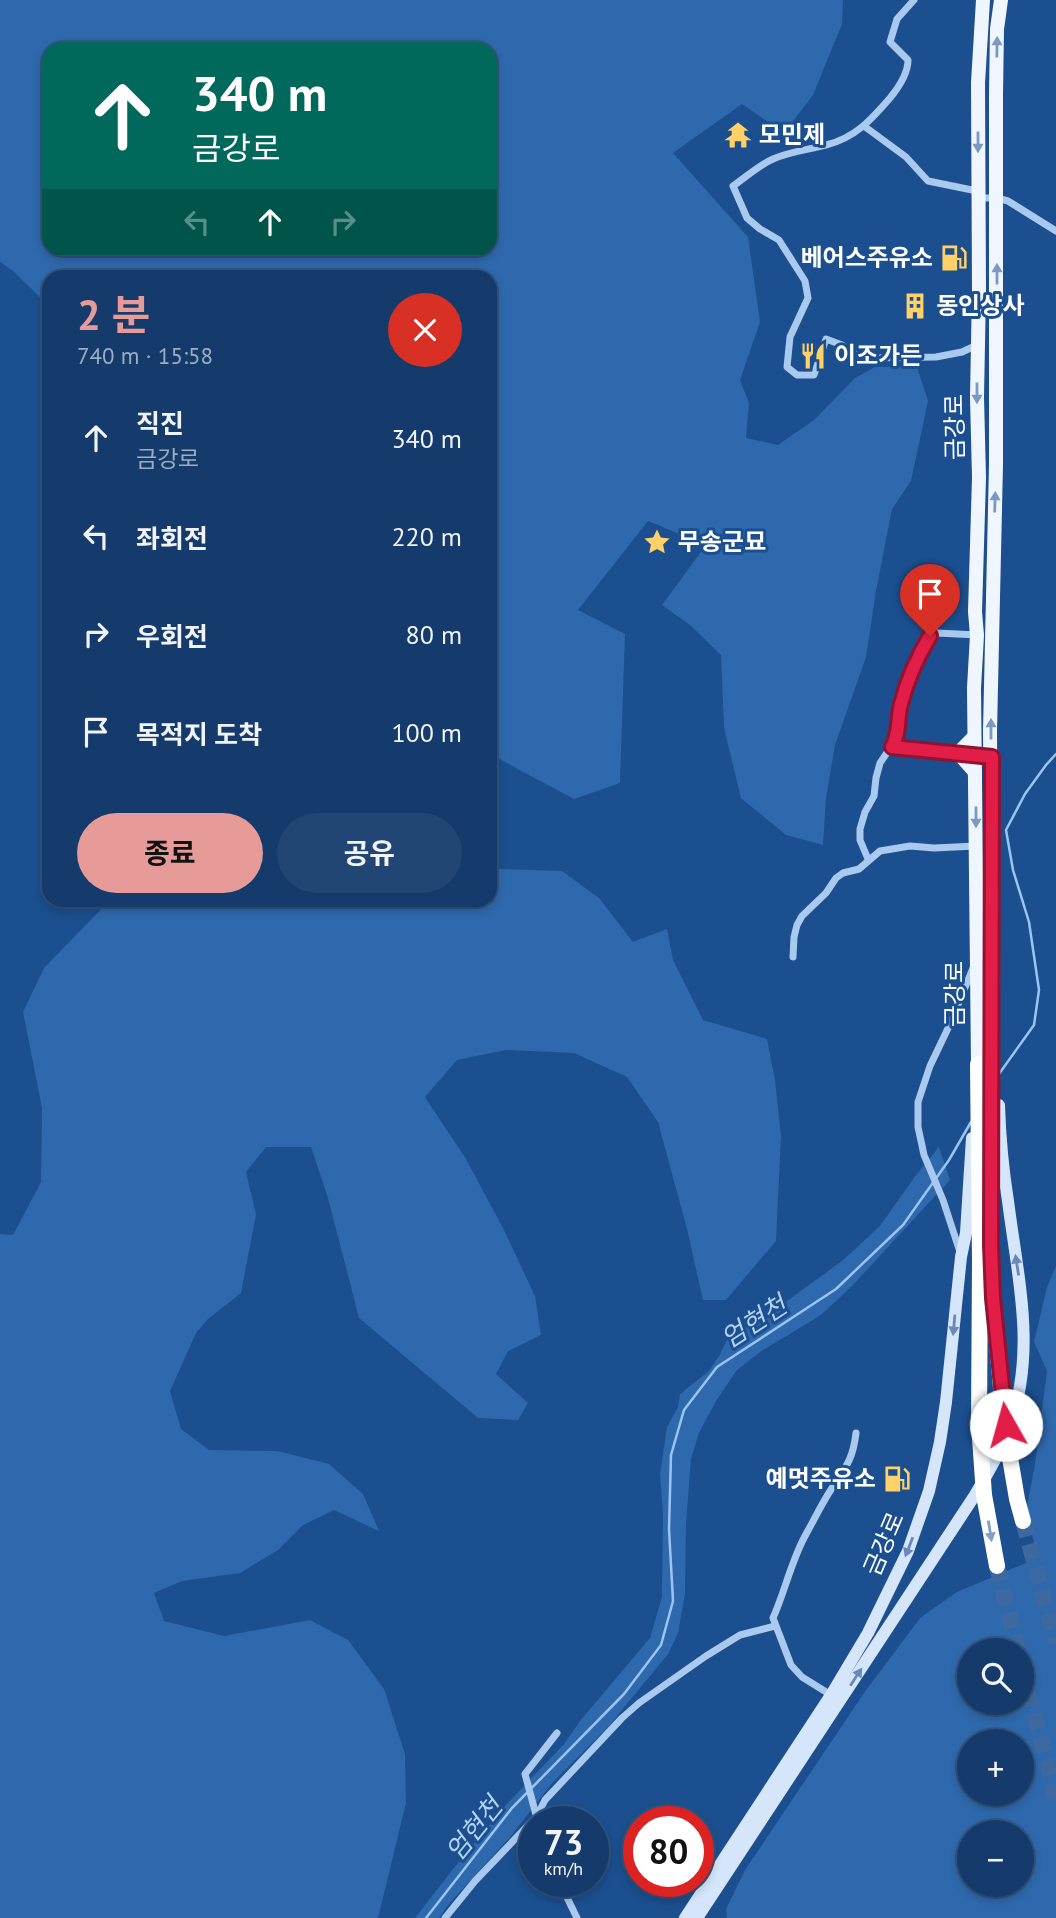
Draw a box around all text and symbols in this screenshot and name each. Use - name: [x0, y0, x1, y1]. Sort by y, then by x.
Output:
- one-way arrow: [991, 36, 1003, 58]
- text: 340 m: [192, 61, 327, 125]
- icon: ahead: [77, 70, 168, 161]
- place label: 모민제: [759, 119, 825, 150]
- temple icon: 모민제: [723, 120, 753, 150]
- text: 금강로: [192, 127, 280, 169]
- one-way arrow: [972, 131, 984, 153]
- icon: left: [178, 203, 216, 241]
- icon: ahead: [251, 203, 289, 241]
- icon: right: [324, 203, 362, 241]
- place label: 베어스주유소: [801, 242, 933, 273]
- fuel station icon: 베어스주유소: [939, 243, 969, 273]
- one-way arrow: [991, 263, 1002, 285]
- text: 2 분: [77, 287, 150, 342]
- place label: 동인상사: [936, 290, 1024, 321]
- building icon: 동인상사: [900, 291, 930, 321]
- button: close: [388, 293, 462, 367]
- place label: 이조가든: [834, 340, 922, 371]
- text: 740 m · 15:58: [77, 341, 213, 370]
- restaurant icon: 이조가든: [798, 341, 828, 371]
- one-way arrow: [971, 383, 983, 405]
- street label: 금강로: [938, 394, 971, 460]
- text: 직진: [136, 407, 184, 440]
- icon: ahead: [77, 419, 115, 457]
- text: 340 m: [391, 422, 462, 455]
- text: 금강로: [136, 444, 199, 473]
- one-way arrow: [989, 491, 1000, 513]
- icon: left: [77, 517, 115, 555]
- text: 220 m: [391, 520, 462, 553]
- text: 좌회전: [136, 522, 208, 555]
- place label: 무송군묘: [678, 526, 766, 557]
- place icon: 무송군묘: [642, 527, 672, 557]
- pin: [900, 564, 960, 636]
- icon: arrive: [911, 575, 949, 613]
- icon: right: [77, 615, 115, 653]
- text: 80 m: [406, 618, 462, 651]
- text: 우회전: [136, 620, 208, 653]
- icon: arrive: [77, 713, 115, 751]
- text: 100 m: [391, 716, 462, 749]
- text: 목적지 도착: [136, 718, 262, 751]
- one-way arrow: [985, 718, 997, 740]
- one-way arrow: [970, 806, 982, 828]
- button: 종료: [77, 813, 263, 893]
- button: 공유: [277, 813, 462, 893]
- street label: 금강로: [939, 961, 970, 1027]
- one-way arrow: [1011, 1254, 1022, 1276]
- water label: 엄현천: [715, 1287, 795, 1355]
- one-way arrow: [948, 1314, 959, 1336]
- position arrow: [969, 1388, 1043, 1462]
- place label: 예멋주유소: [766, 1463, 876, 1494]
- fuel station icon: 예멋주유소: [882, 1464, 912, 1494]
- street label: 금강로: [856, 1507, 911, 1580]
- one-way arrow: [985, 1520, 996, 1542]
- one-way arrow: [903, 1536, 914, 1557]
- map controls: [957, 1638, 1034, 1897]
- button: search: [957, 1638, 1034, 1715]
- one-way arrow: [849, 1667, 862, 1686]
- button: +: [957, 1729, 1034, 1806]
- water label: 엄현천: [438, 1788, 511, 1867]
- speed limit sign: 80: [623, 1806, 714, 1897]
- text: 73: [544, 1819, 583, 1865]
- button: −: [957, 1820, 1034, 1897]
- text: km/h: [544, 1857, 583, 1880]

